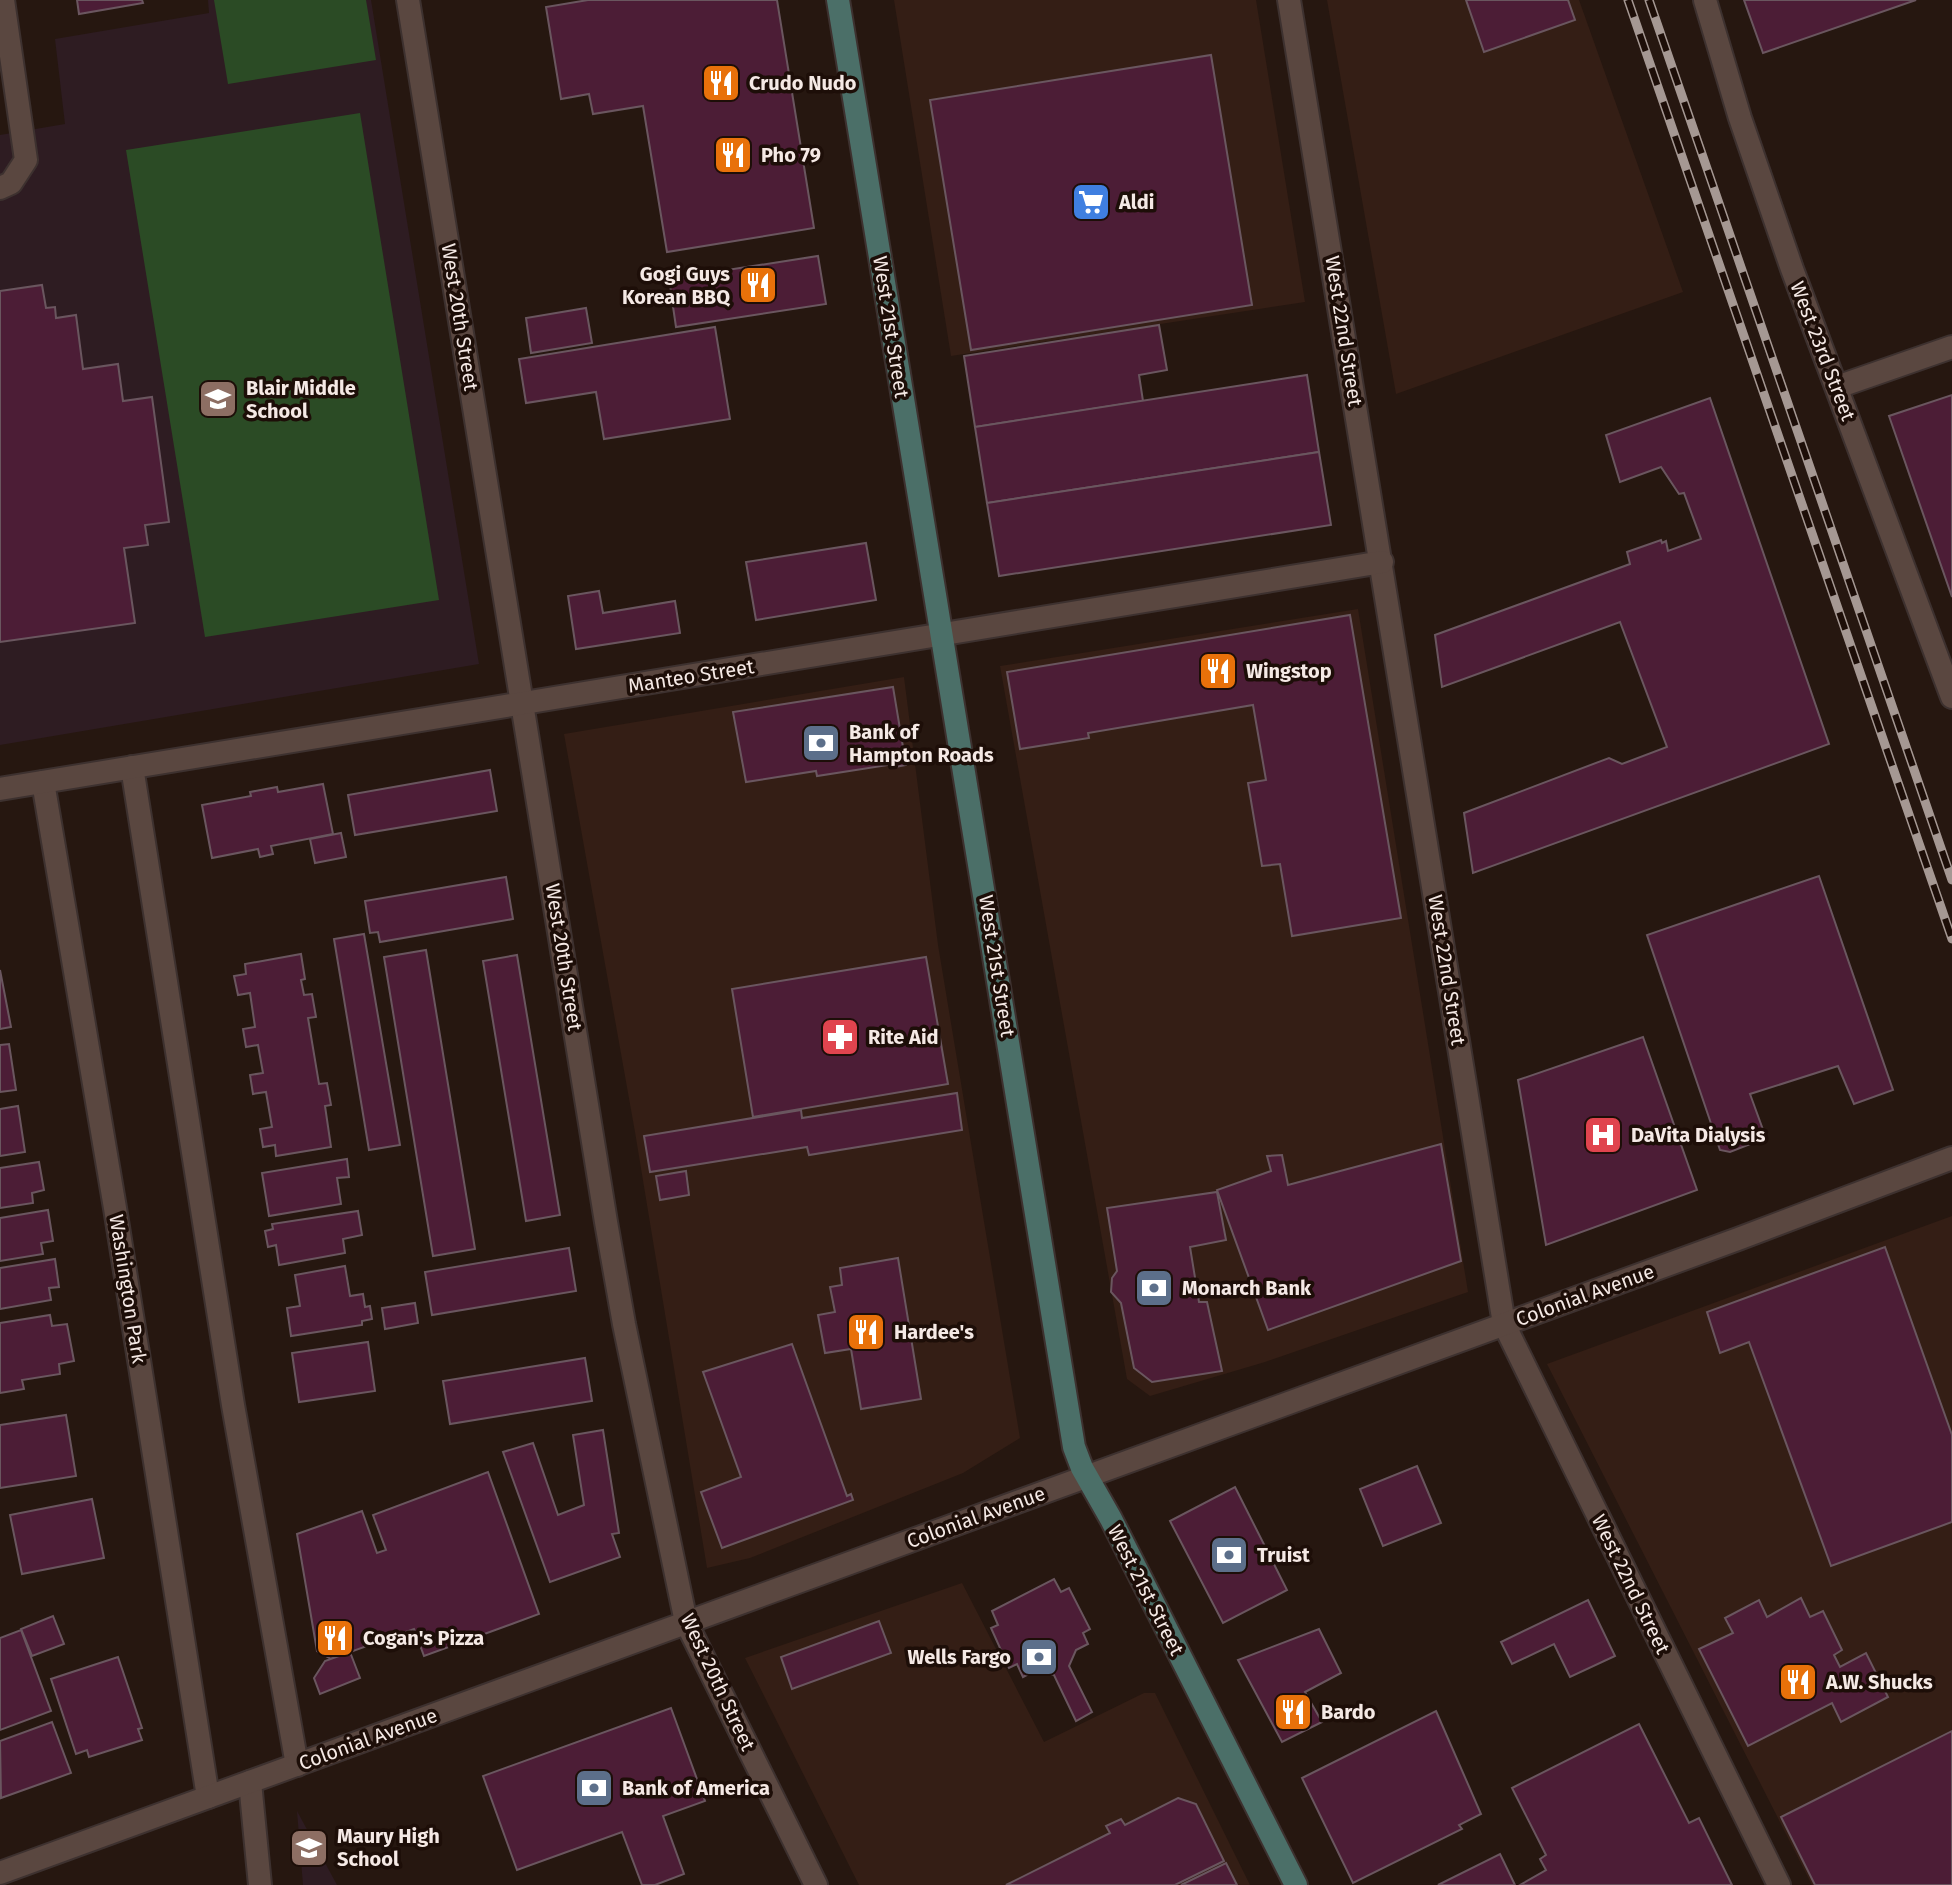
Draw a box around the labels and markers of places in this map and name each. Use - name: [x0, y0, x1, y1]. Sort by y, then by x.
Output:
- restaurant icon: Crudo Nudo: [700, 62, 742, 104]
- place label: Crudo Nudo: [749, 71, 857, 95]
- restaurant icon: Pho 79: [712, 134, 754, 176]
- place label: Pho 79: [761, 143, 821, 167]
- supermarket icon: Aldi: [1070, 181, 1112, 223]
- place label: Aldi: [1118, 190, 1154, 214]
- place label: Gogi Guys Korean BBQ: [622, 262, 730, 309]
- restaurant icon: Gogi Guys Korean BBQ: [737, 264, 779, 306]
- place label: Blair Middle School: [246, 376, 356, 423]
- school or university icon: Blair Middle School: [197, 378, 239, 420]
- restaurant icon: Wingstop: [1197, 650, 1239, 692]
- place label: Wingstop: [1246, 659, 1332, 683]
- place label: Bank of Hampton Roads: [849, 720, 994, 767]
- bank icon: Bank of Hampton Roads: [800, 722, 842, 764]
- pharmacy icon: Rite Aid: [819, 1016, 861, 1058]
- place label: Rite Aid: [868, 1025, 939, 1049]
- hospital icon: DaVita Dialysis: [1582, 1114, 1624, 1156]
- place label: DaVita Dialysis: [1631, 1123, 1766, 1147]
- bank icon: Monarch Bank: [1133, 1267, 1175, 1309]
- place label: Monarch Bank: [1182, 1276, 1312, 1300]
- restaurant icon: Hardee's: [845, 1311, 887, 1353]
- place label: Hardee's: [894, 1320, 974, 1344]
- bank icon: Truist: [1208, 1534, 1250, 1576]
- place label: Truist: [1257, 1543, 1310, 1567]
- restaurant icon: Cogan's Pizza: [314, 1617, 356, 1659]
- place label: Cogan's Pizza: [363, 1626, 484, 1650]
- bank icon: Wells Fargo: [1018, 1636, 1060, 1678]
- place label: Wells Fargo: [907, 1645, 1011, 1669]
- restaurant icon: A.W. Shucks: [1777, 1661, 1819, 1703]
- place label: A.W. Shucks: [1825, 1670, 1933, 1694]
- restaurant icon: Bardo: [1272, 1691, 1314, 1733]
- place label: Bardo: [1321, 1700, 1376, 1724]
- bank icon: Bank of America: [573, 1767, 615, 1809]
- place label: Bank of America: [622, 1776, 770, 1800]
- place label: Maury High School: [337, 1824, 440, 1871]
- school or university icon: Maury High School: [288, 1827, 330, 1869]

